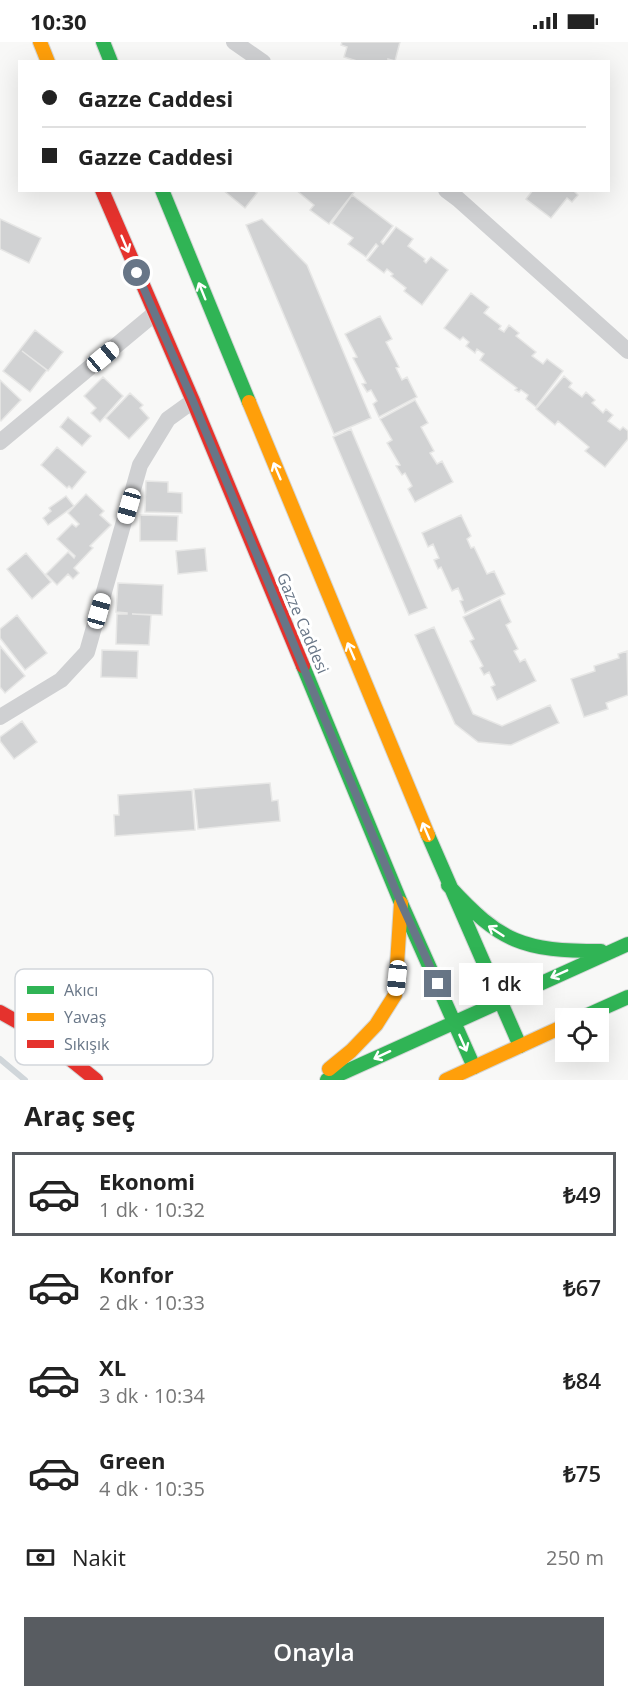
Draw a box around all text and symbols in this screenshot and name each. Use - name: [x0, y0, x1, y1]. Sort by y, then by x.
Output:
- text: 10:30: [30, 6, 87, 36]
- text: Gazze Caddesi: [78, 83, 233, 113]
- text: Gazze Caddesi: [78, 141, 233, 171]
- one-way arrow: [120, 235, 131, 253]
- route start: [123, 259, 150, 286]
- one-way arrow: [196, 282, 207, 301]
- car: [83, 339, 123, 375]
- one-way arrow: [271, 462, 282, 481]
- car: [115, 486, 143, 526]
- street label: Gazze Caddesi: [272, 569, 334, 677]
- car: [85, 591, 113, 631]
- one-way arrow: [345, 642, 356, 661]
- one-way arrow: [420, 823, 431, 841]
- one-way arrow: [487, 924, 504, 937]
- car: [386, 959, 408, 997]
- callout: 1 dk: [459, 963, 543, 1005]
- legend: [15, 969, 213, 1065]
- one-way arrow: [551, 969, 569, 981]
- route end: [424, 970, 451, 997]
- text: 1 dk: [481, 970, 521, 997]
- text: Akıcı: [64, 979, 98, 1001]
- text: Yavaş: [64, 1006, 106, 1028]
- map controls: [555, 1008, 609, 1062]
- button: locate: [555, 1008, 609, 1062]
- text: Sıkışık: [64, 1033, 110, 1055]
- one-way arrow: [458, 1033, 470, 1051]
- one-way arrow: [373, 1049, 391, 1061]
- text: Araç seç: [24, 1097, 135, 1134]
- text: Ekonomi: [99, 1166, 195, 1196]
- icon: car: [27, 1167, 81, 1221]
- text: ₺49: [563, 1179, 601, 1209]
- text: 1 dk · 10:32: [99, 1196, 205, 1223]
- text: Konfor: [99, 1259, 174, 1289]
- icon: car: [27, 1260, 81, 1314]
- text: ₺67: [563, 1272, 601, 1302]
- text: 2 dk · 10:33: [99, 1289, 205, 1316]
- text: XL: [99, 1352, 126, 1382]
- icon: car: [27, 1353, 81, 1407]
- text: ₺84: [563, 1365, 601, 1395]
- text: 3 dk · 10:34: [99, 1382, 205, 1409]
- text: Green: [99, 1445, 165, 1475]
- icon: car: [27, 1446, 81, 1500]
- text: ₺75: [563, 1458, 601, 1488]
- text: 4 dk · 10:35: [99, 1475, 205, 1502]
- icon: cash: [24, 1541, 57, 1574]
- text: Nakit: [72, 1542, 126, 1572]
- text: 250 m: [546, 1544, 604, 1571]
- button: Onayla: [24, 1617, 604, 1686]

